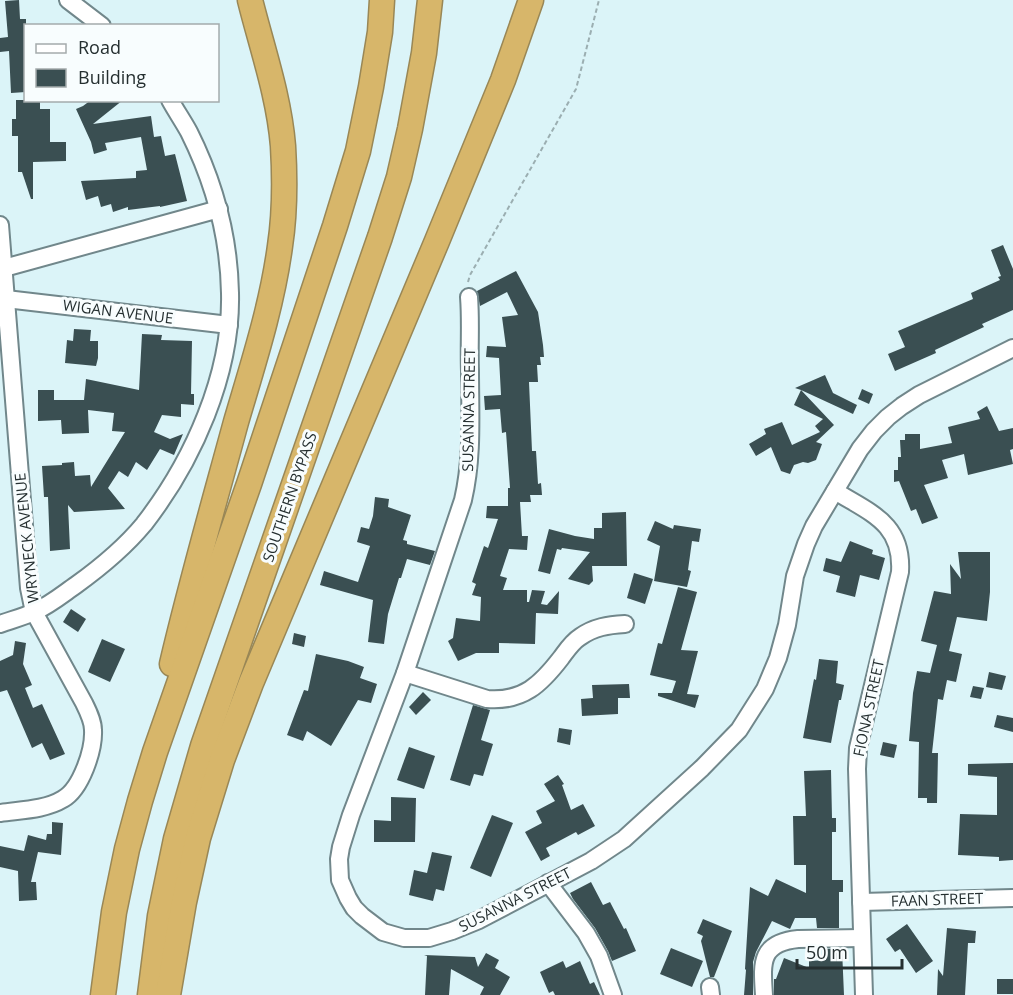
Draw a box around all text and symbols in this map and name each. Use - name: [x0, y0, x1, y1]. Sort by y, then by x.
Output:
- legend: [24, 24, 219, 102]
- text: Road: [78, 35, 121, 59]
- text: Building: [78, 65, 146, 89]
- street label: WIGAN AVENUE: [62, 294, 174, 328]
- street label: SUSANNA STREET: [457, 347, 479, 472]
- street label: SOUTHERN BYPASS: [257, 429, 321, 564]
- street label: WRYNECK AVENUE: [9, 472, 43, 604]
- street label: FIONA STREET: [848, 657, 888, 758]
- street label: SUSANNA STREET: [455, 862, 575, 936]
- street label: FAAN STREET: [890, 887, 984, 911]
- scale bar: [797, 932, 902, 970]
- text: 50 m: [806, 940, 848, 964]

